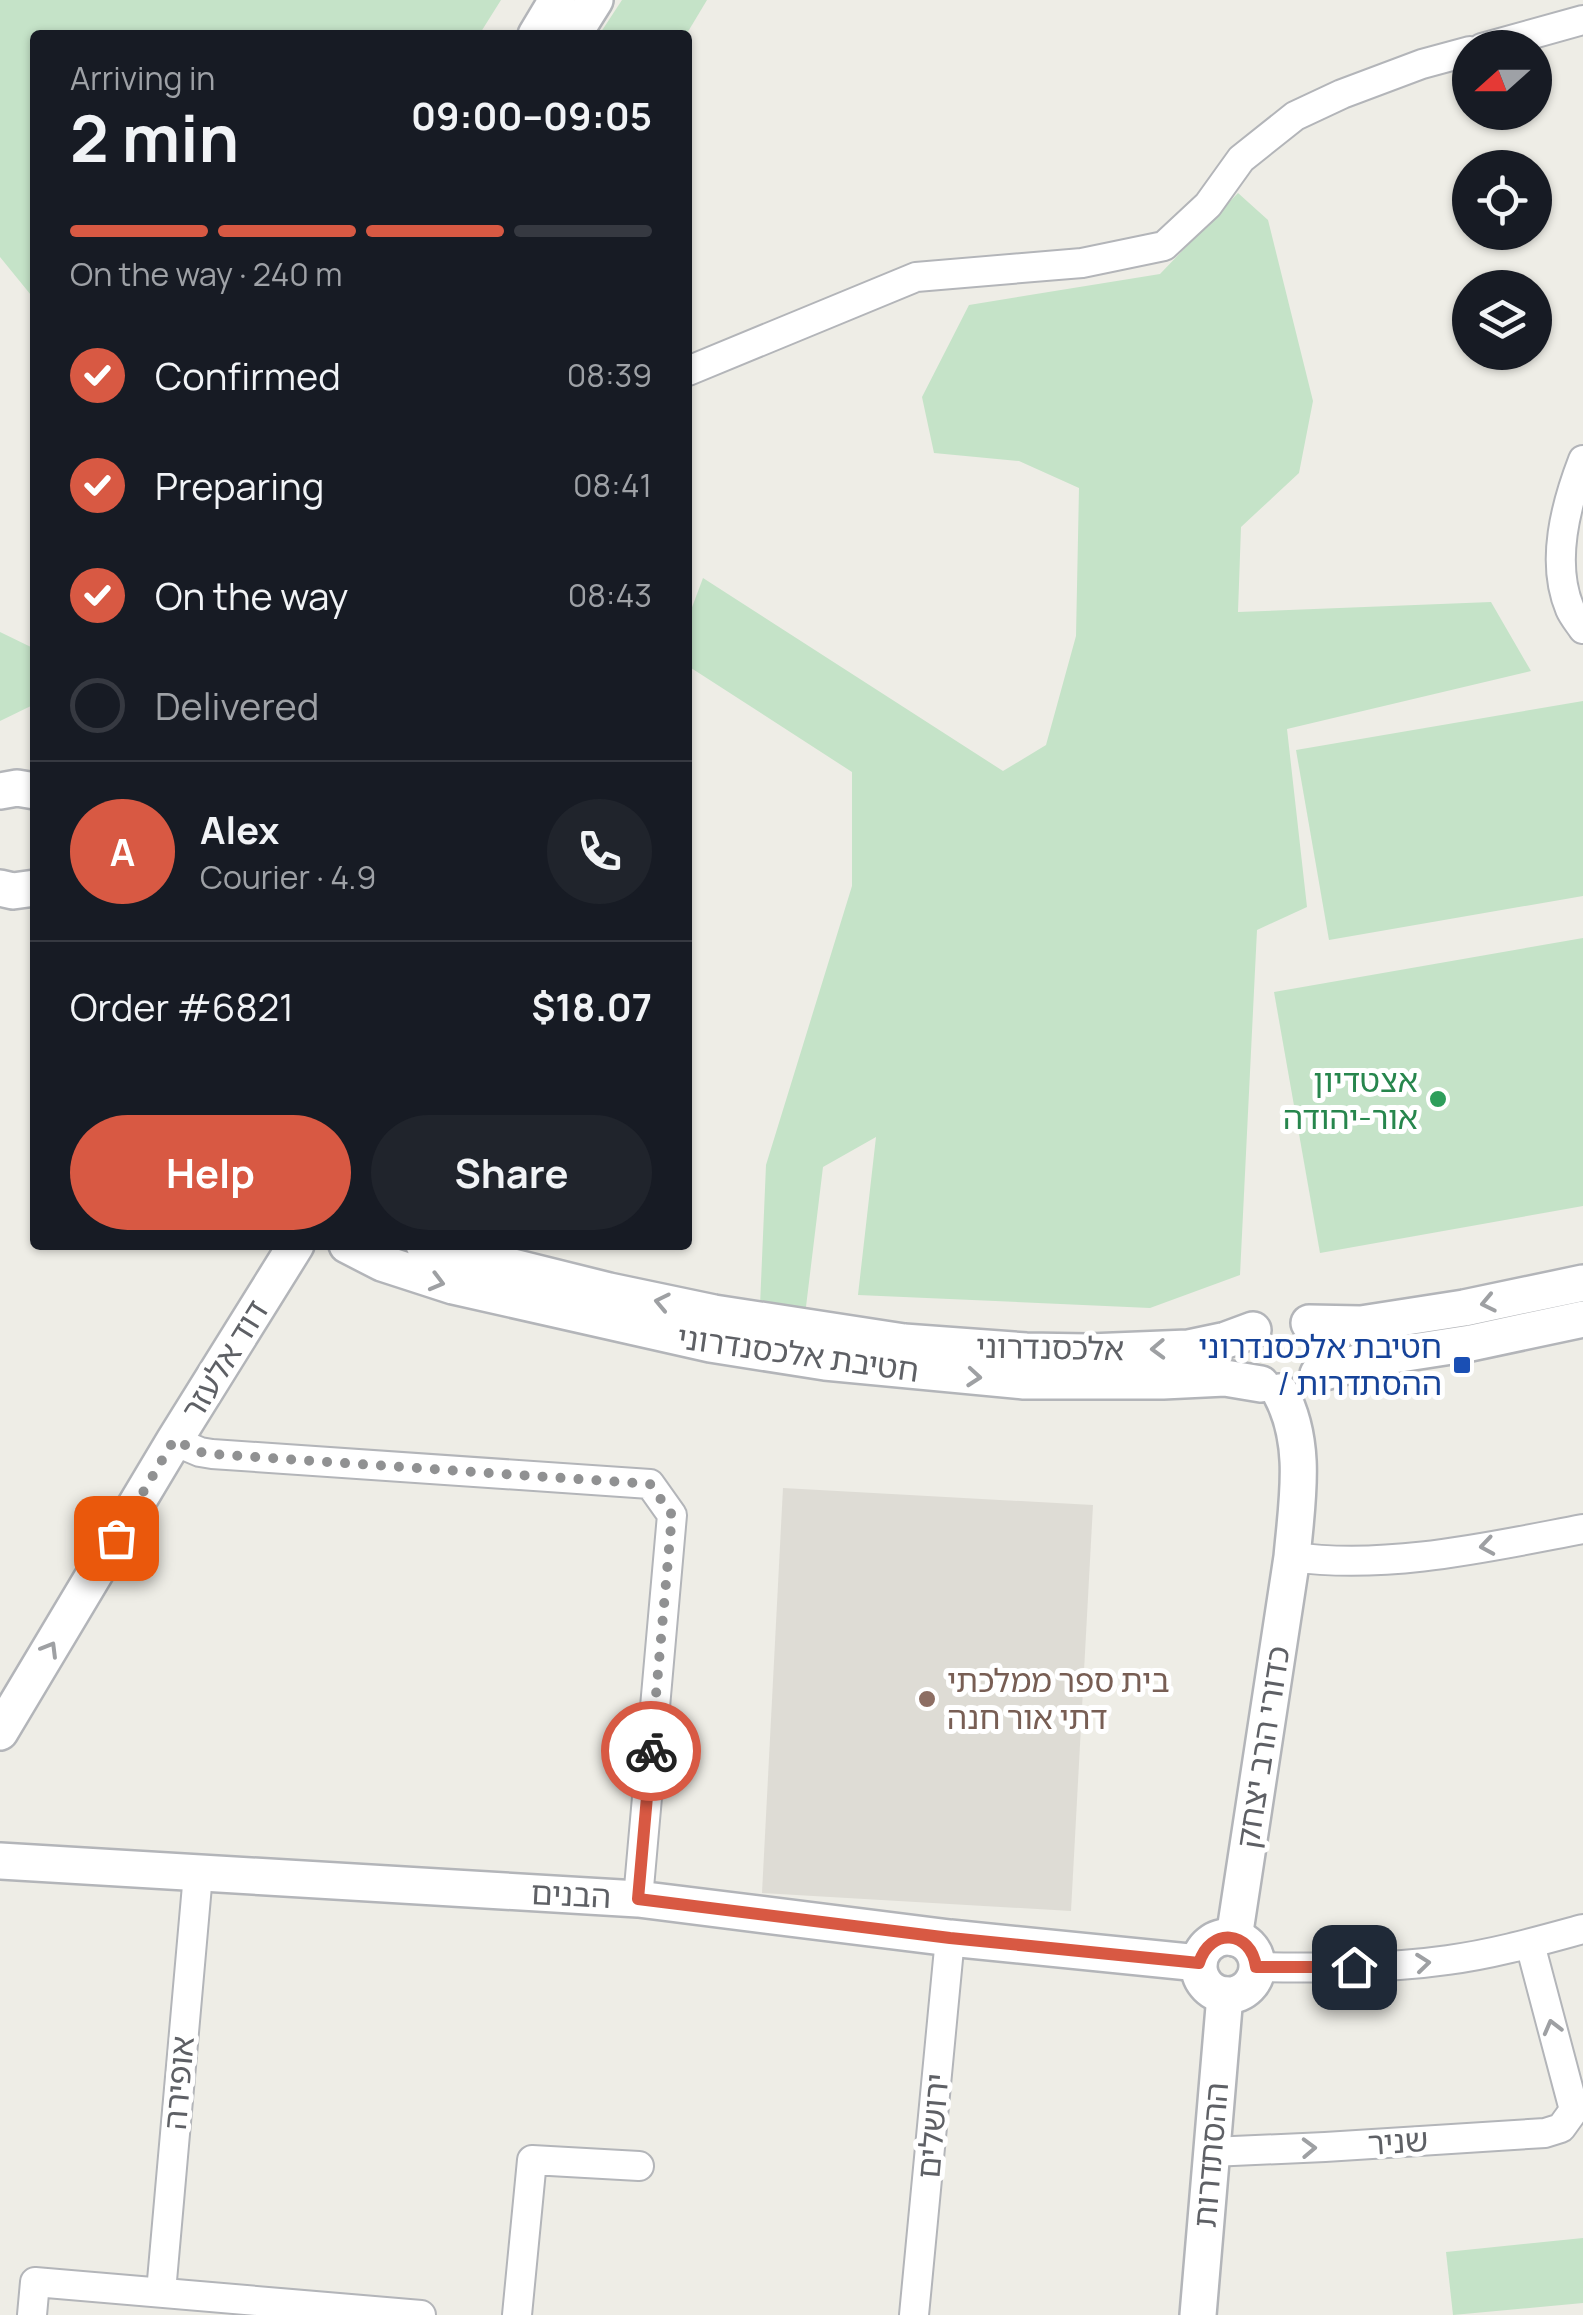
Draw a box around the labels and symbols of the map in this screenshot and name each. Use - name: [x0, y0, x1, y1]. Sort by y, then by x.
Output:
- north arrow: [1452, 30, 1552, 130]
- place label: אצטדיון אור-יהודה: [1283, 1058, 1418, 1139]
- marker: אצטדיון אור-יהודה: [1427, 1088, 1449, 1110]
- one-way arrow: [428, 1270, 445, 1291]
- street label: דוד אלעזר: [170, 1291, 278, 1428]
- one-way arrow: [1480, 1292, 1497, 1313]
- one-way arrow: [654, 1293, 671, 1314]
- street label: חטיבת אלכסנדרוני: [674, 1314, 922, 1392]
- street label: אלכסנדרוני: [976, 1324, 1125, 1370]
- place label: חטיבת אלכסנדרוני / ההסתדרות: [1198, 1324, 1442, 1405]
- one-way arrow: [1150, 1338, 1166, 1359]
- marker: חטיבת אלכסנדרוני / ההסתדרות: [1451, 1354, 1473, 1376]
- one-way arrow: [966, 1366, 982, 1388]
- pin: [74, 1496, 159, 1581]
- one-way arrow: [1479, 1535, 1495, 1556]
- one-way arrow: [38, 1642, 57, 1660]
- street label: כדורי הרב יצחק: [1224, 1642, 1300, 1851]
- place label: בית ספר ממלכתי דתי אור חנה: [947, 1658, 1170, 1739]
- marker: בית ספר ממלכתי דתי אור חנה: [916, 1688, 938, 1710]
- courier: [601, 1701, 701, 1801]
- street label: הבנים: [530, 1870, 612, 1918]
- pin: [1312, 1925, 1397, 2010]
- one-way arrow: [1416, 1953, 1432, 1974]
- one-way arrow: [1542, 2019, 1563, 2036]
- street label: אופירה: [152, 2034, 204, 2132]
- street label: ירושלים: [905, 2071, 959, 2180]
- street label: ההסתדרות: [1182, 2080, 1238, 2229]
- street label: שניר: [1366, 2117, 1430, 2165]
- one-way arrow: [1301, 2137, 1317, 2158]

